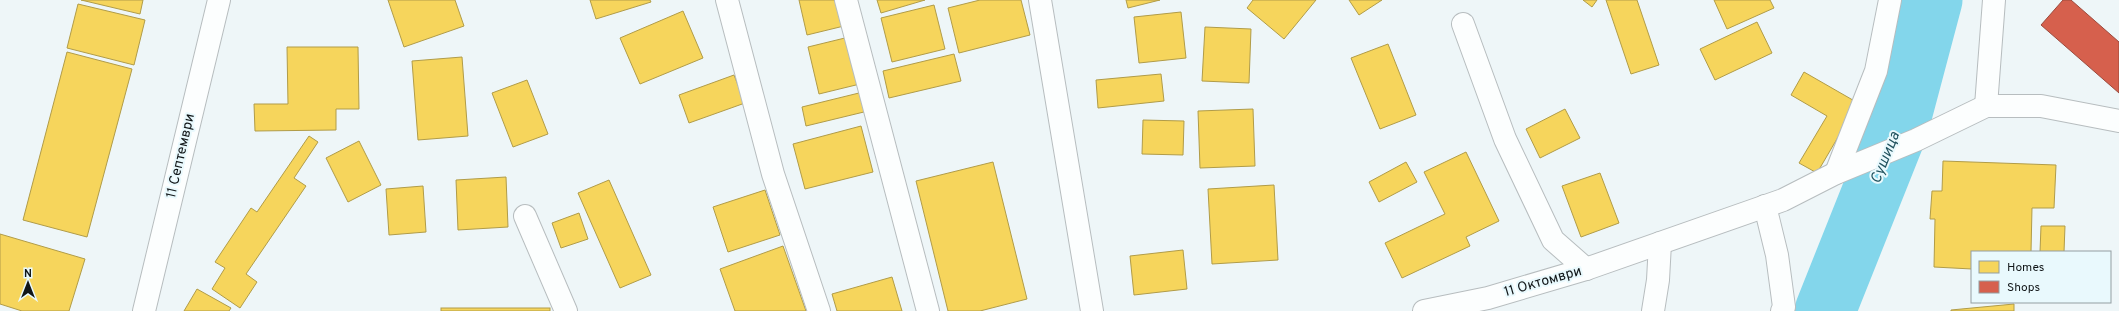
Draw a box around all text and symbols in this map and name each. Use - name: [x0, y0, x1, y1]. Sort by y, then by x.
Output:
- street label: 11 Септември: [163, 112, 199, 200]
- water label: Сушица: [1867, 129, 1905, 187]
- legend: [1971, 251, 2111, 303]
- text: Homes: [2007, 260, 2044, 276]
- north arrow: [8, 263, 48, 303]
- street label: 11 Октомври: [1502, 263, 1584, 301]
- text: N: [24, 267, 32, 281]
- text: Shops: [2007, 280, 2040, 296]

